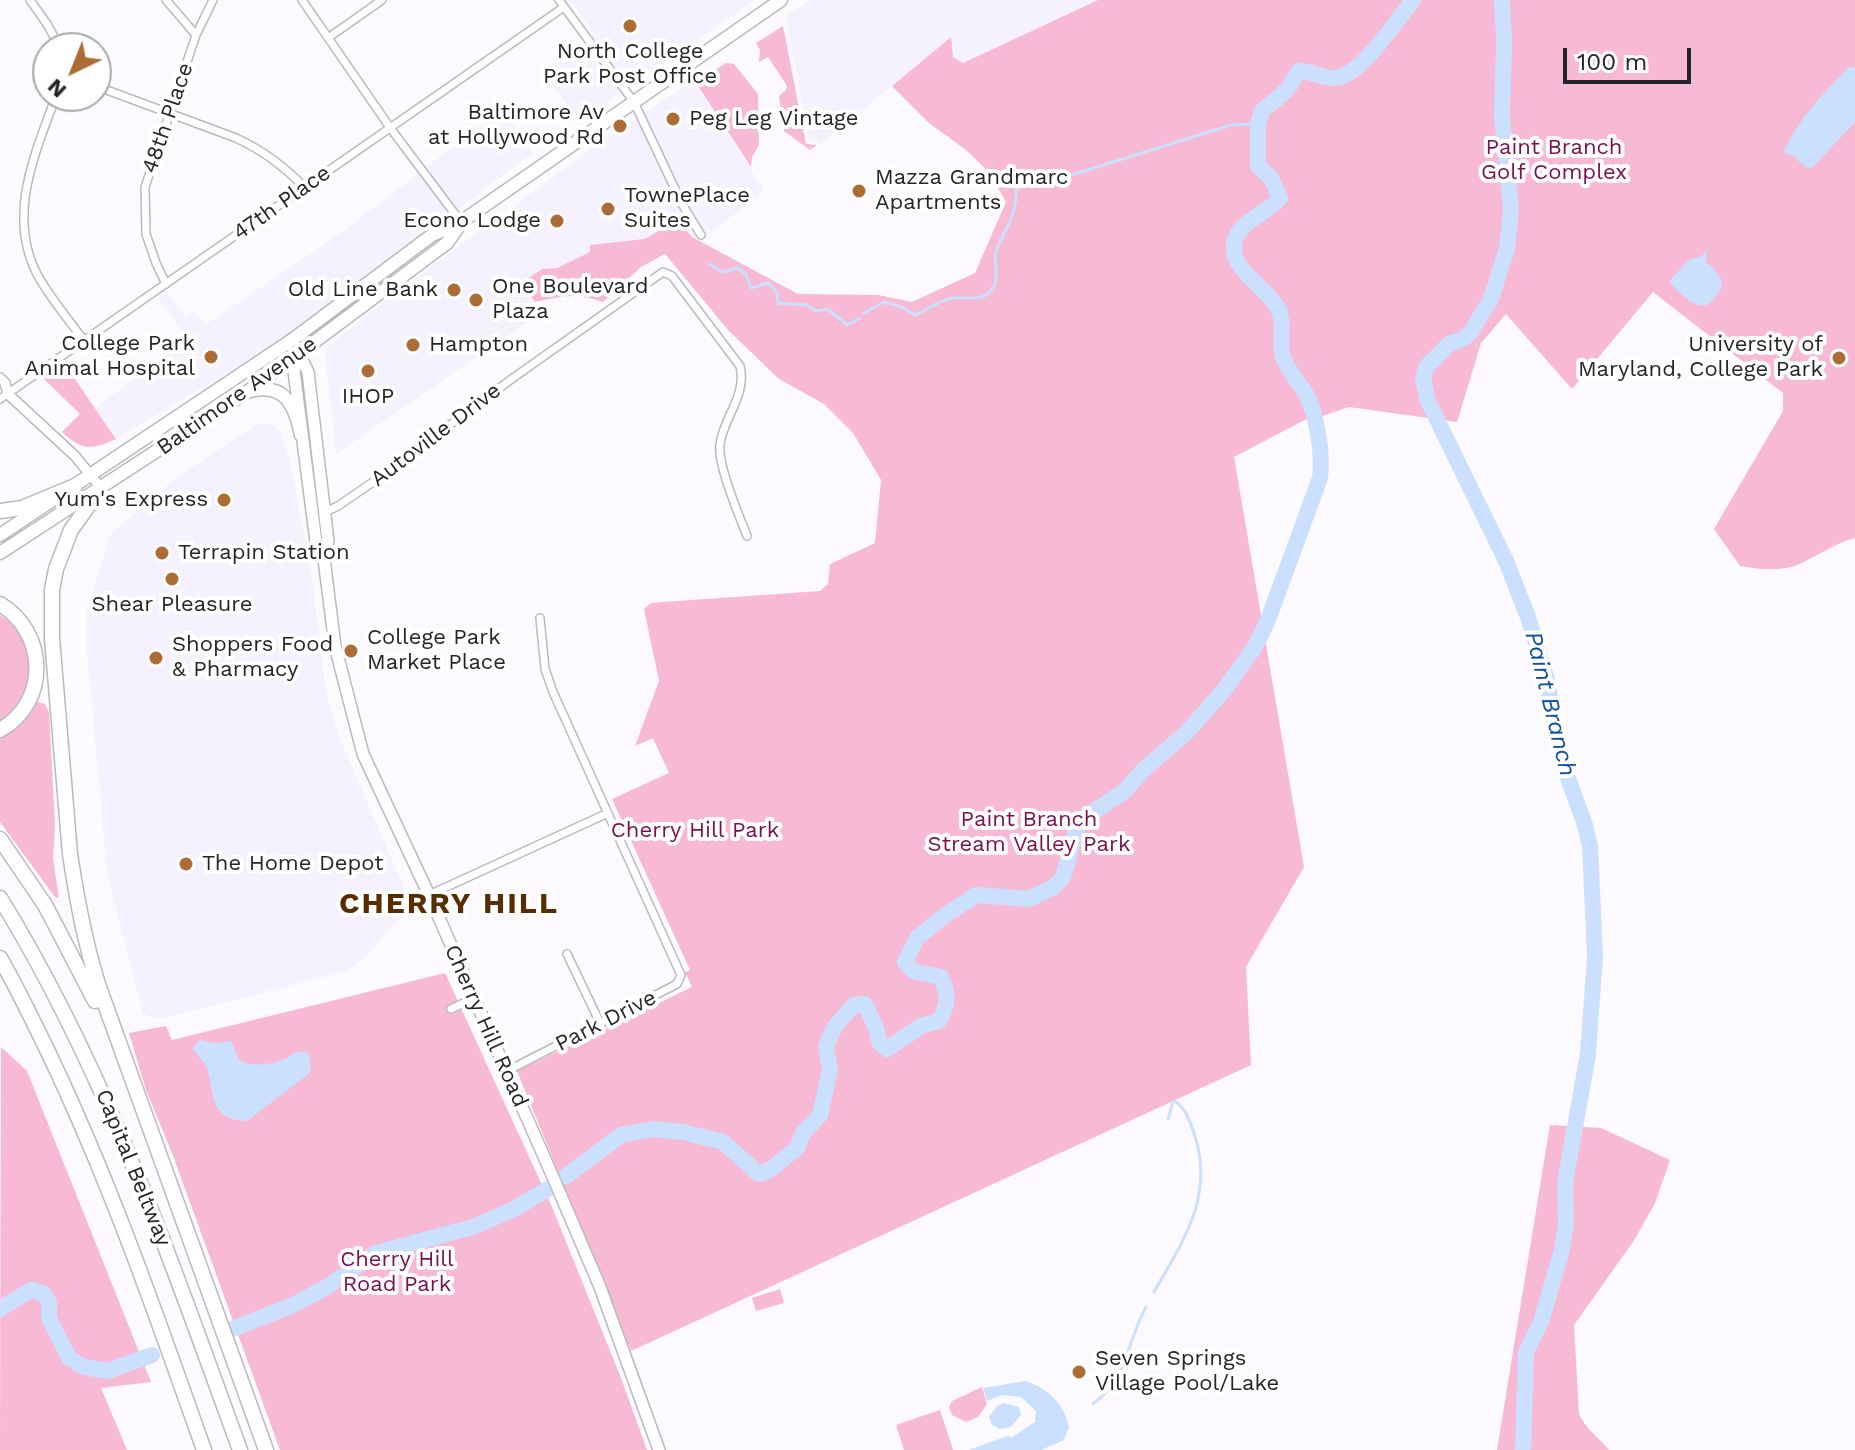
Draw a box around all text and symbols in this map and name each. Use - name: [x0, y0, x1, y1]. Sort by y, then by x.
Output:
- marker: North College Park Post Office: [621, 17, 639, 35]
- north arrow: [32, 32, 112, 112]
- scale bar: [1567, 32, 1695, 82]
- place label: North College Park Post Office: [543, 39, 717, 90]
- text: 100 m: [1577, 48, 1647, 76]
- street label: 48th Place: [137, 59, 199, 177]
- text: N: [42, 74, 71, 103]
- place label: Baltimore Av at Hollywood Rd: [428, 100, 604, 152]
- place label: Peg Leg Vintage: [689, 106, 858, 132]
- marker: Peg Leg Vintage: [664, 110, 682, 128]
- marker: Baltimore Av at Hollywood Rd: [611, 117, 629, 135]
- park label: Paint Branch Golf Complex: [1481, 135, 1627, 186]
- street label: 47th Place: [228, 160, 336, 246]
- place label: Mazza Grandmarc Apartments: [875, 165, 1068, 216]
- marker: Mazza Grandmarc Apartments: [850, 182, 868, 200]
- place label: TownePlace Suites: [624, 183, 750, 234]
- marker: TownePlace Suites: [599, 200, 617, 218]
- place label: Econo Lodge: [403, 208, 541, 234]
- marker: Econo Lodge: [548, 212, 566, 230]
- place label: One Boulevard Plaza: [492, 274, 648, 326]
- place label: Old Line Bank: [288, 277, 438, 303]
- marker: Old Line Bank: [445, 281, 463, 299]
- marker: One Boulevard Plaza: [467, 291, 485, 309]
- place label: College Park Animal Hospital: [25, 331, 195, 382]
- street label: Baltimore Avenue: [152, 331, 322, 461]
- place label: Hampton: [429, 332, 528, 358]
- place label: University of Maryland, College Park: [1578, 332, 1823, 384]
- marker: Hampton: [404, 336, 422, 354]
- marker: College Park Animal Hospital: [202, 348, 220, 366]
- marker: University of Maryland, College Park: [1830, 349, 1848, 367]
- marker: IHOP: [359, 362, 377, 380]
- street label: Autoville Drive: [366, 378, 506, 492]
- place label: IHOP: [342, 384, 394, 410]
- place label: Yum's Express: [55, 487, 208, 513]
- marker: Yum's Express: [215, 491, 233, 509]
- place label: Terrapin Station: [178, 540, 350, 566]
- marker: Terrapin Station: [153, 544, 171, 562]
- marker: Shear Pleasure: [163, 570, 181, 588]
- place label: Shear Pleasure: [91, 592, 253, 618]
- place label: College Park Market Place: [367, 625, 506, 676]
- water label: Paint Branch: [1518, 629, 1582, 779]
- place label: Shoppers Food & Pharmacy: [172, 632, 333, 684]
- marker: College Park Market Place: [342, 642, 360, 660]
- marker: Shoppers Food & Pharmacy: [147, 649, 165, 667]
- park label: Paint Branch Stream Valley Park: [928, 807, 1130, 858]
- park label: Cherry Hill Park: [611, 818, 779, 844]
- place label: The Home Depot: [202, 851, 384, 877]
- marker: The Home Depot: [177, 855, 195, 873]
- district label: CHERRY HILL: [339, 886, 559, 922]
- street label: Cherry Hill Road: [438, 941, 534, 1111]
- street label: Park Drive: [551, 984, 661, 1058]
- street label: Capital Beltway: [89, 1086, 177, 1250]
- park label: Cherry Hill Road Park: [340, 1247, 454, 1298]
- place label: Seven Springs Village Pool/Lake: [1095, 1346, 1279, 1398]
- marker: Seven Springs Village Pool/Lake: [1070, 1363, 1088, 1381]

